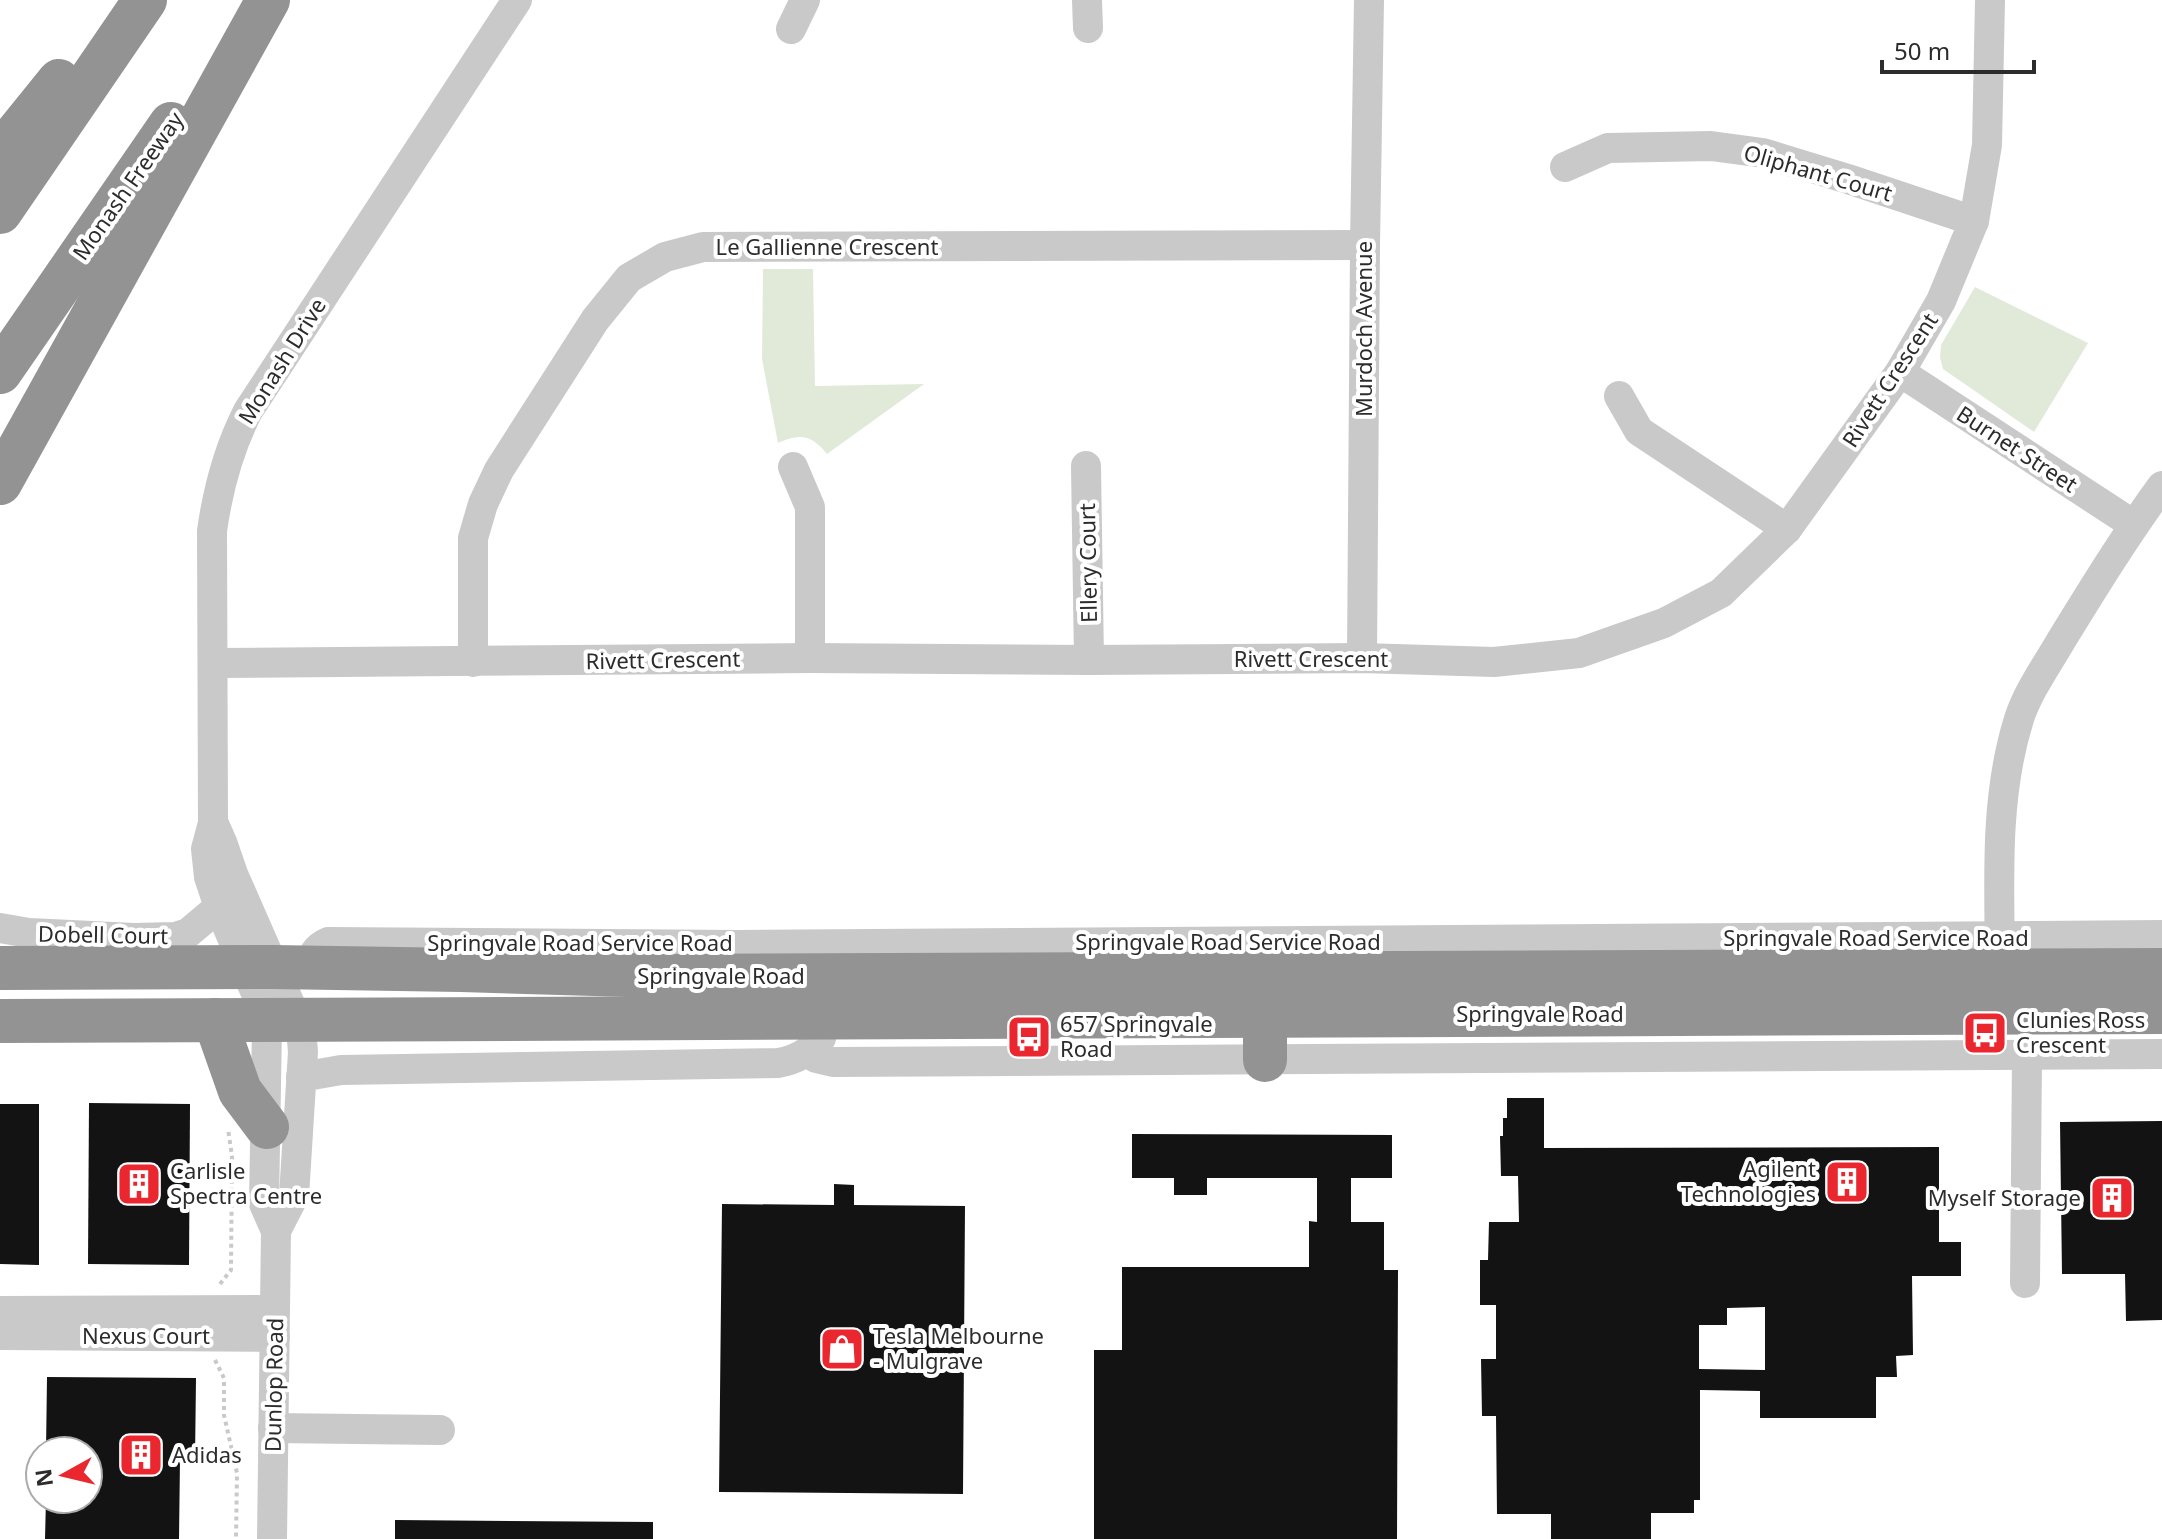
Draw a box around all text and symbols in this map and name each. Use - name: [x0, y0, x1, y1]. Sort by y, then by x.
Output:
- scale bar: [1882, 24, 2034, 74]
- text: 50 m: [1894, 34, 1950, 67]
- street label: Monash Freeway: [65, 105, 190, 265]
- street label: Oliphant Court: [1741, 137, 1896, 208]
- street label: Le Gallienne Crescent: [716, 231, 938, 261]
- street label: Murdoch Avenue: [1348, 241, 1378, 417]
- street label: Monash Drive: [230, 292, 332, 429]
- street label: Rivett Crescent: [1834, 306, 1944, 452]
- street label: Burnet Street: [1951, 398, 2084, 498]
- street label: Ellery Court: [1071, 503, 1103, 623]
- street label: Rivett Crescent: [585, 643, 741, 675]
- street label: Rivett Crescent: [1234, 643, 1388, 673]
- street label: Dobell Court: [38, 918, 168, 950]
- street label: Springvale Road Service Road: [1723, 922, 2029, 952]
- street label: Springvale Road Service Road: [1075, 926, 1381, 956]
- street label: Springvale Road Service Road: [427, 927, 733, 957]
- street label: Springvale Road: [637, 960, 805, 990]
- street label: Springvale Road: [1456, 998, 1624, 1028]
- place label: Clunies Ross Crescent: [2016, 1004, 2145, 1059]
- place label: 657 Springvale Road: [1060, 1008, 1213, 1063]
- bus stop icon: Clunies Ross Crescent: [1961, 1009, 2009, 1057]
- bus stop icon: 657 Springvale Road: [1005, 1013, 1053, 1061]
- place label: Agilent Technologies: [1681, 1153, 1816, 1208]
- place label: Carlisle Spectra Centre: [170, 1155, 322, 1210]
- building icon: Agilent Technologies: [1823, 1158, 1871, 1206]
- building icon: Carlisle Spectra Centre: [115, 1160, 163, 1208]
- building icon: Myself Storage: [2088, 1174, 2136, 1222]
- place label: Myself Storage: [1928, 1182, 2081, 1212]
- street label: Dunlop Road: [257, 1318, 289, 1452]
- street label: Nexus Court: [82, 1320, 210, 1350]
- place label: Tesla Melbourne - Mulgrave: [873, 1320, 1044, 1375]
- shop icon: Tesla Melbourne - Mulgrave: [818, 1325, 866, 1373]
- building icon: Adidas: [117, 1431, 165, 1479]
- north arrow: [24, 1435, 104, 1515]
- place label: Adidas: [172, 1439, 242, 1469]
- text: N: [27, 1467, 59, 1489]

